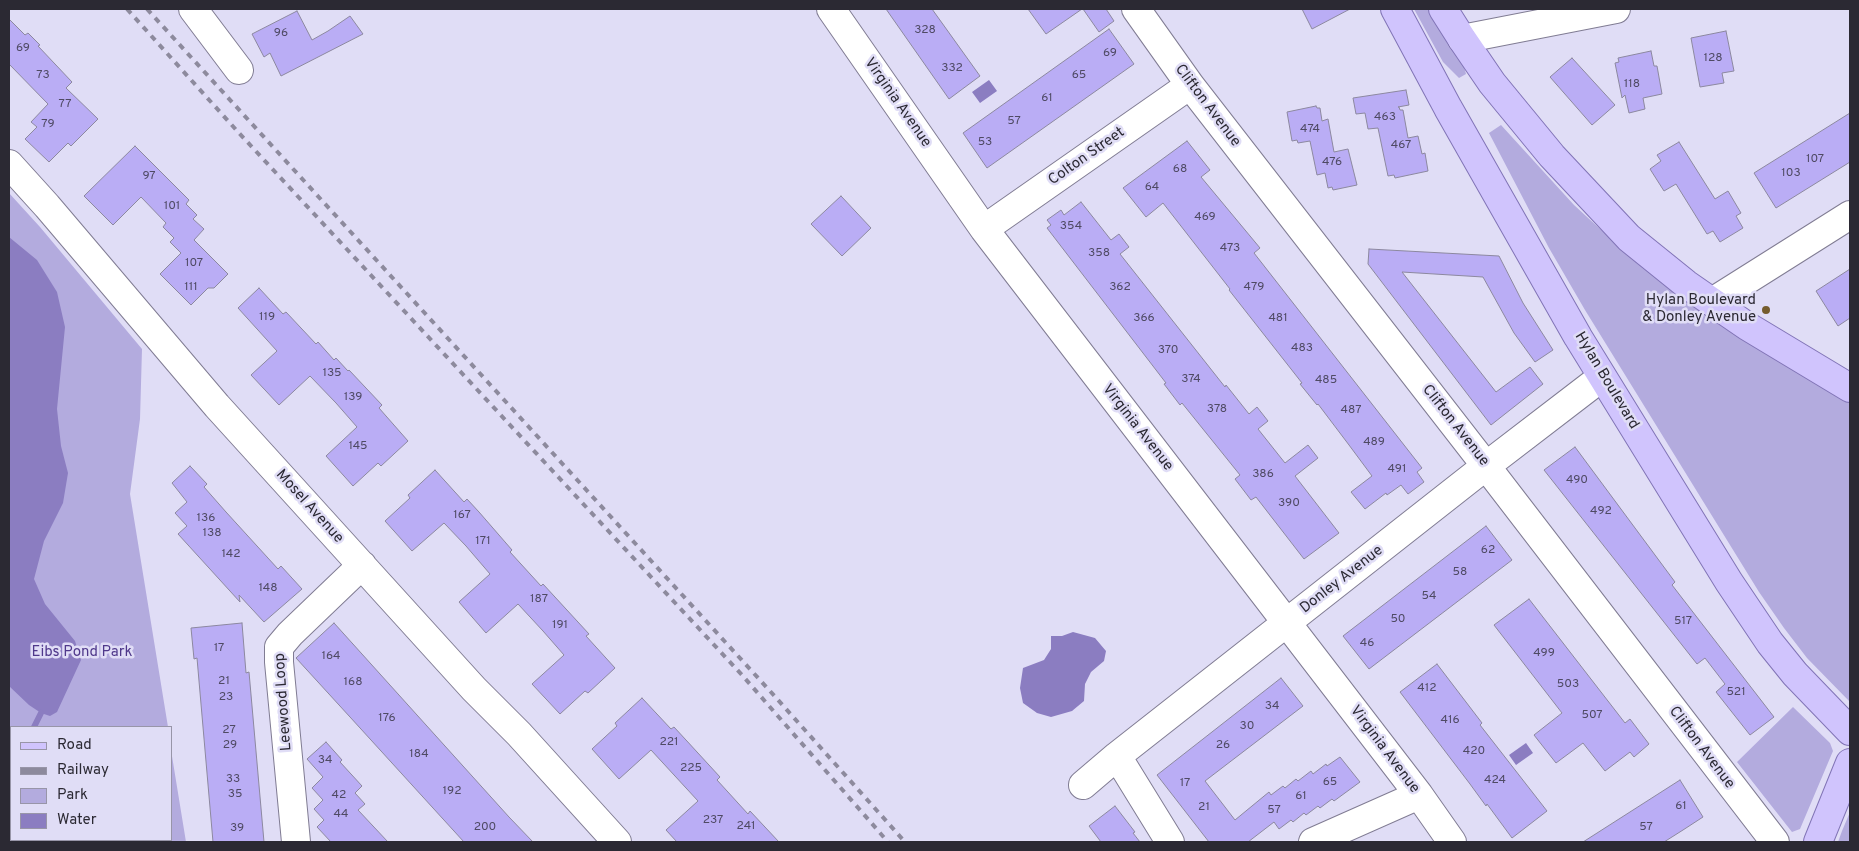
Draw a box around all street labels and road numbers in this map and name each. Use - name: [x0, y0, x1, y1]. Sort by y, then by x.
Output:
- street label: Virginia Avenue: [859, 55, 935, 151]
- street label: Clifton Avenue: [1170, 61, 1244, 151]
- street label: Colton Street: [1045, 124, 1129, 190]
- street label: Hylan Boulevard: [1570, 329, 1642, 433]
- street label: Virginia Avenue: [1098, 381, 1176, 475]
- street label: Clifton Avenue: [1418, 382, 1492, 470]
- street label: Mosel Avenue: [271, 466, 347, 548]
- street label: Donley Avenue: [1297, 542, 1387, 618]
- street label: Leewood Loop: [272, 652, 296, 752]
- street label: Virginia Avenue: [1345, 703, 1423, 797]
- street label: Clifton Avenue: [1664, 703, 1738, 793]

